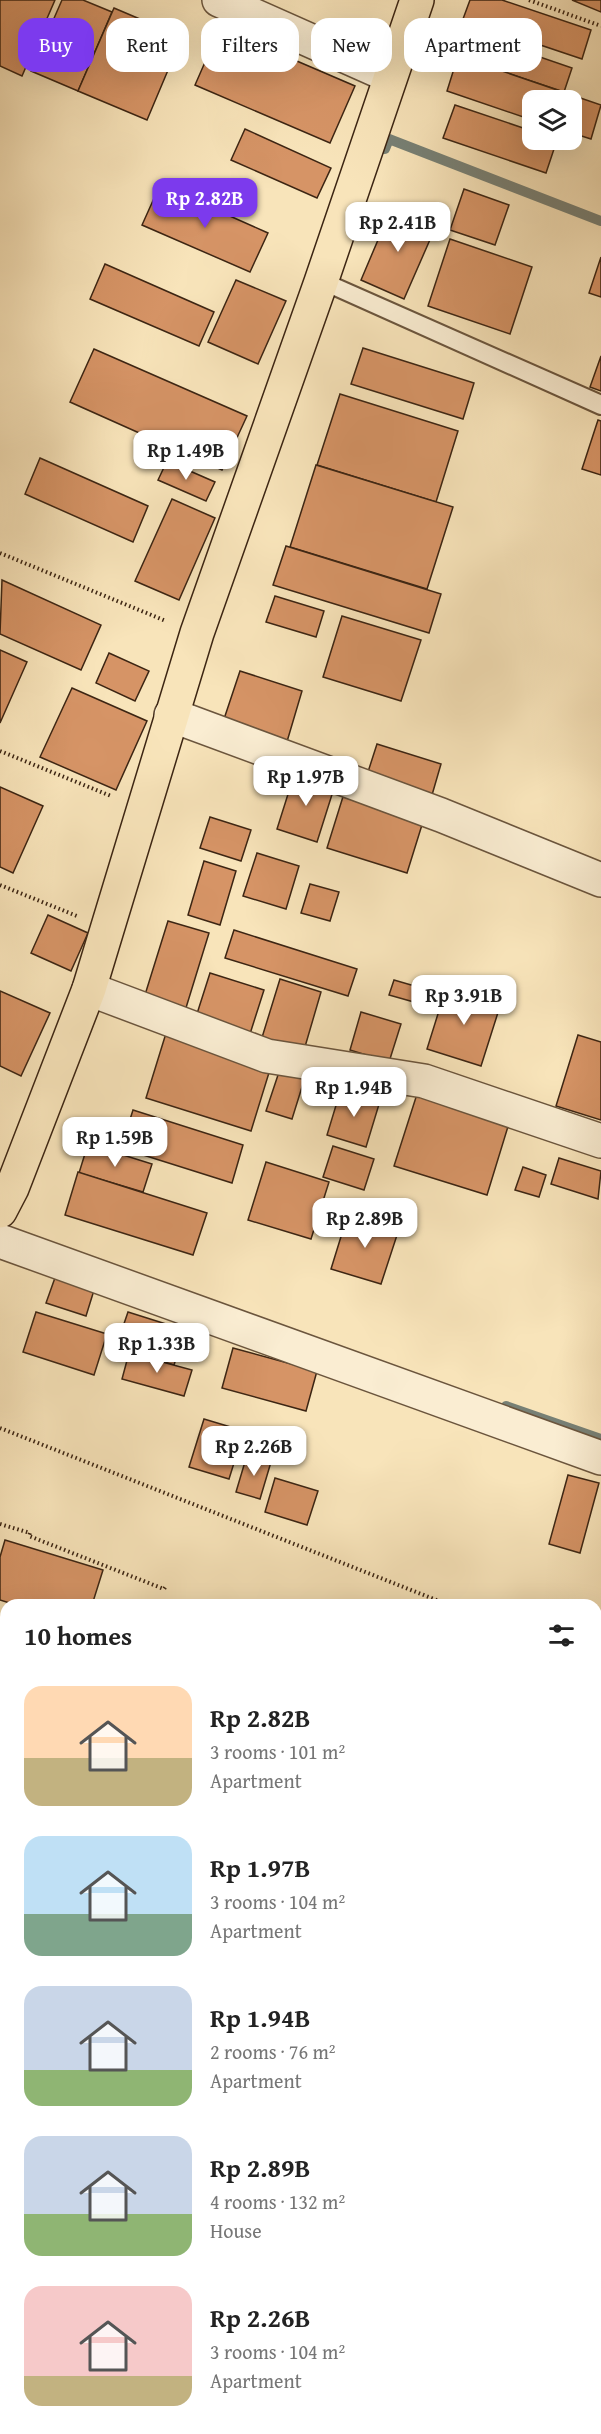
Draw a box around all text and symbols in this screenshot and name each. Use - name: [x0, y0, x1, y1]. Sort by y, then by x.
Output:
- chip: Buy: [18, 18, 94, 72]
- chip: Rent: [106, 18, 189, 72]
- chip: Filters: [201, 18, 299, 72]
- chip: New: [311, 18, 392, 72]
- chip: Apartment: [404, 18, 542, 72]
- map controls: [522, 90, 582, 150]
- button: layers: [522, 90, 582, 150]
- pin: Rp 2.82B: [143, 178, 267, 229]
- text: Rp 2.82B: [166, 183, 244, 212]
- pin: Rp 2.41B: [336, 202, 460, 253]
- text: Rp 2.41B: [359, 207, 437, 236]
- pin: Rp 1.49B: [124, 430, 248, 481]
- text: Rp 1.49B: [147, 435, 225, 464]
- pin: Rp 1.97B: [244, 756, 368, 807]
- text: Rp 1.97B: [267, 761, 345, 790]
- pin: Rp 3.91B: [402, 975, 526, 1026]
- text: Rp 3.91B: [425, 980, 503, 1009]
- pin: Rp 1.94B: [292, 1067, 416, 1118]
- text: Rp 1.94B: [315, 1072, 393, 1101]
- pin: Rp 1.59B: [53, 1117, 177, 1168]
- text: Rp 1.59B: [76, 1122, 154, 1151]
- pin: Rp 2.89B: [303, 1198, 427, 1249]
- text: Rp 2.89B: [326, 1203, 404, 1232]
- pin: Rp 1.33B: [95, 1323, 219, 1374]
- text: Rp 1.33B: [118, 1328, 196, 1357]
- pin: Rp 2.26B: [192, 1426, 316, 1477]
- text: Rp 2.26B: [215, 1431, 293, 1460]
- text: 10 homes: [24, 1616, 132, 1655]
- icon: filters: [545, 1619, 578, 1652]
- text: Rp 2.82B: [210, 1698, 310, 1737]
- icon: home: [72, 1710, 144, 1782]
- text: 3 rooms · 101 m²: [210, 1737, 345, 1766]
- text: Apartment: [210, 1766, 302, 1795]
- text: Rp 1.97B: [210, 1848, 310, 1887]
- icon: home: [72, 1860, 144, 1932]
- text: 3 rooms · 104 m²: [210, 1887, 345, 1916]
- text: Apartment: [210, 1916, 302, 1945]
- text: Rp 1.94B: [210, 1998, 310, 2037]
- icon: home: [72, 2010, 144, 2082]
- text: 2 rooms · 76 m²: [210, 2037, 336, 2066]
- text: Apartment: [210, 2066, 302, 2095]
- text: Rp 2.89B: [210, 2148, 310, 2187]
- icon: home: [72, 2160, 144, 2232]
- text: 4 rooms · 132 m²: [210, 2187, 345, 2216]
- text: House: [210, 2216, 262, 2245]
- text: Rp 2.26B: [210, 2298, 310, 2337]
- icon: home: [72, 2310, 144, 2382]
- text: 3 rooms · 104 m²: [210, 2337, 345, 2366]
- text: Apartment: [210, 2366, 302, 2395]

